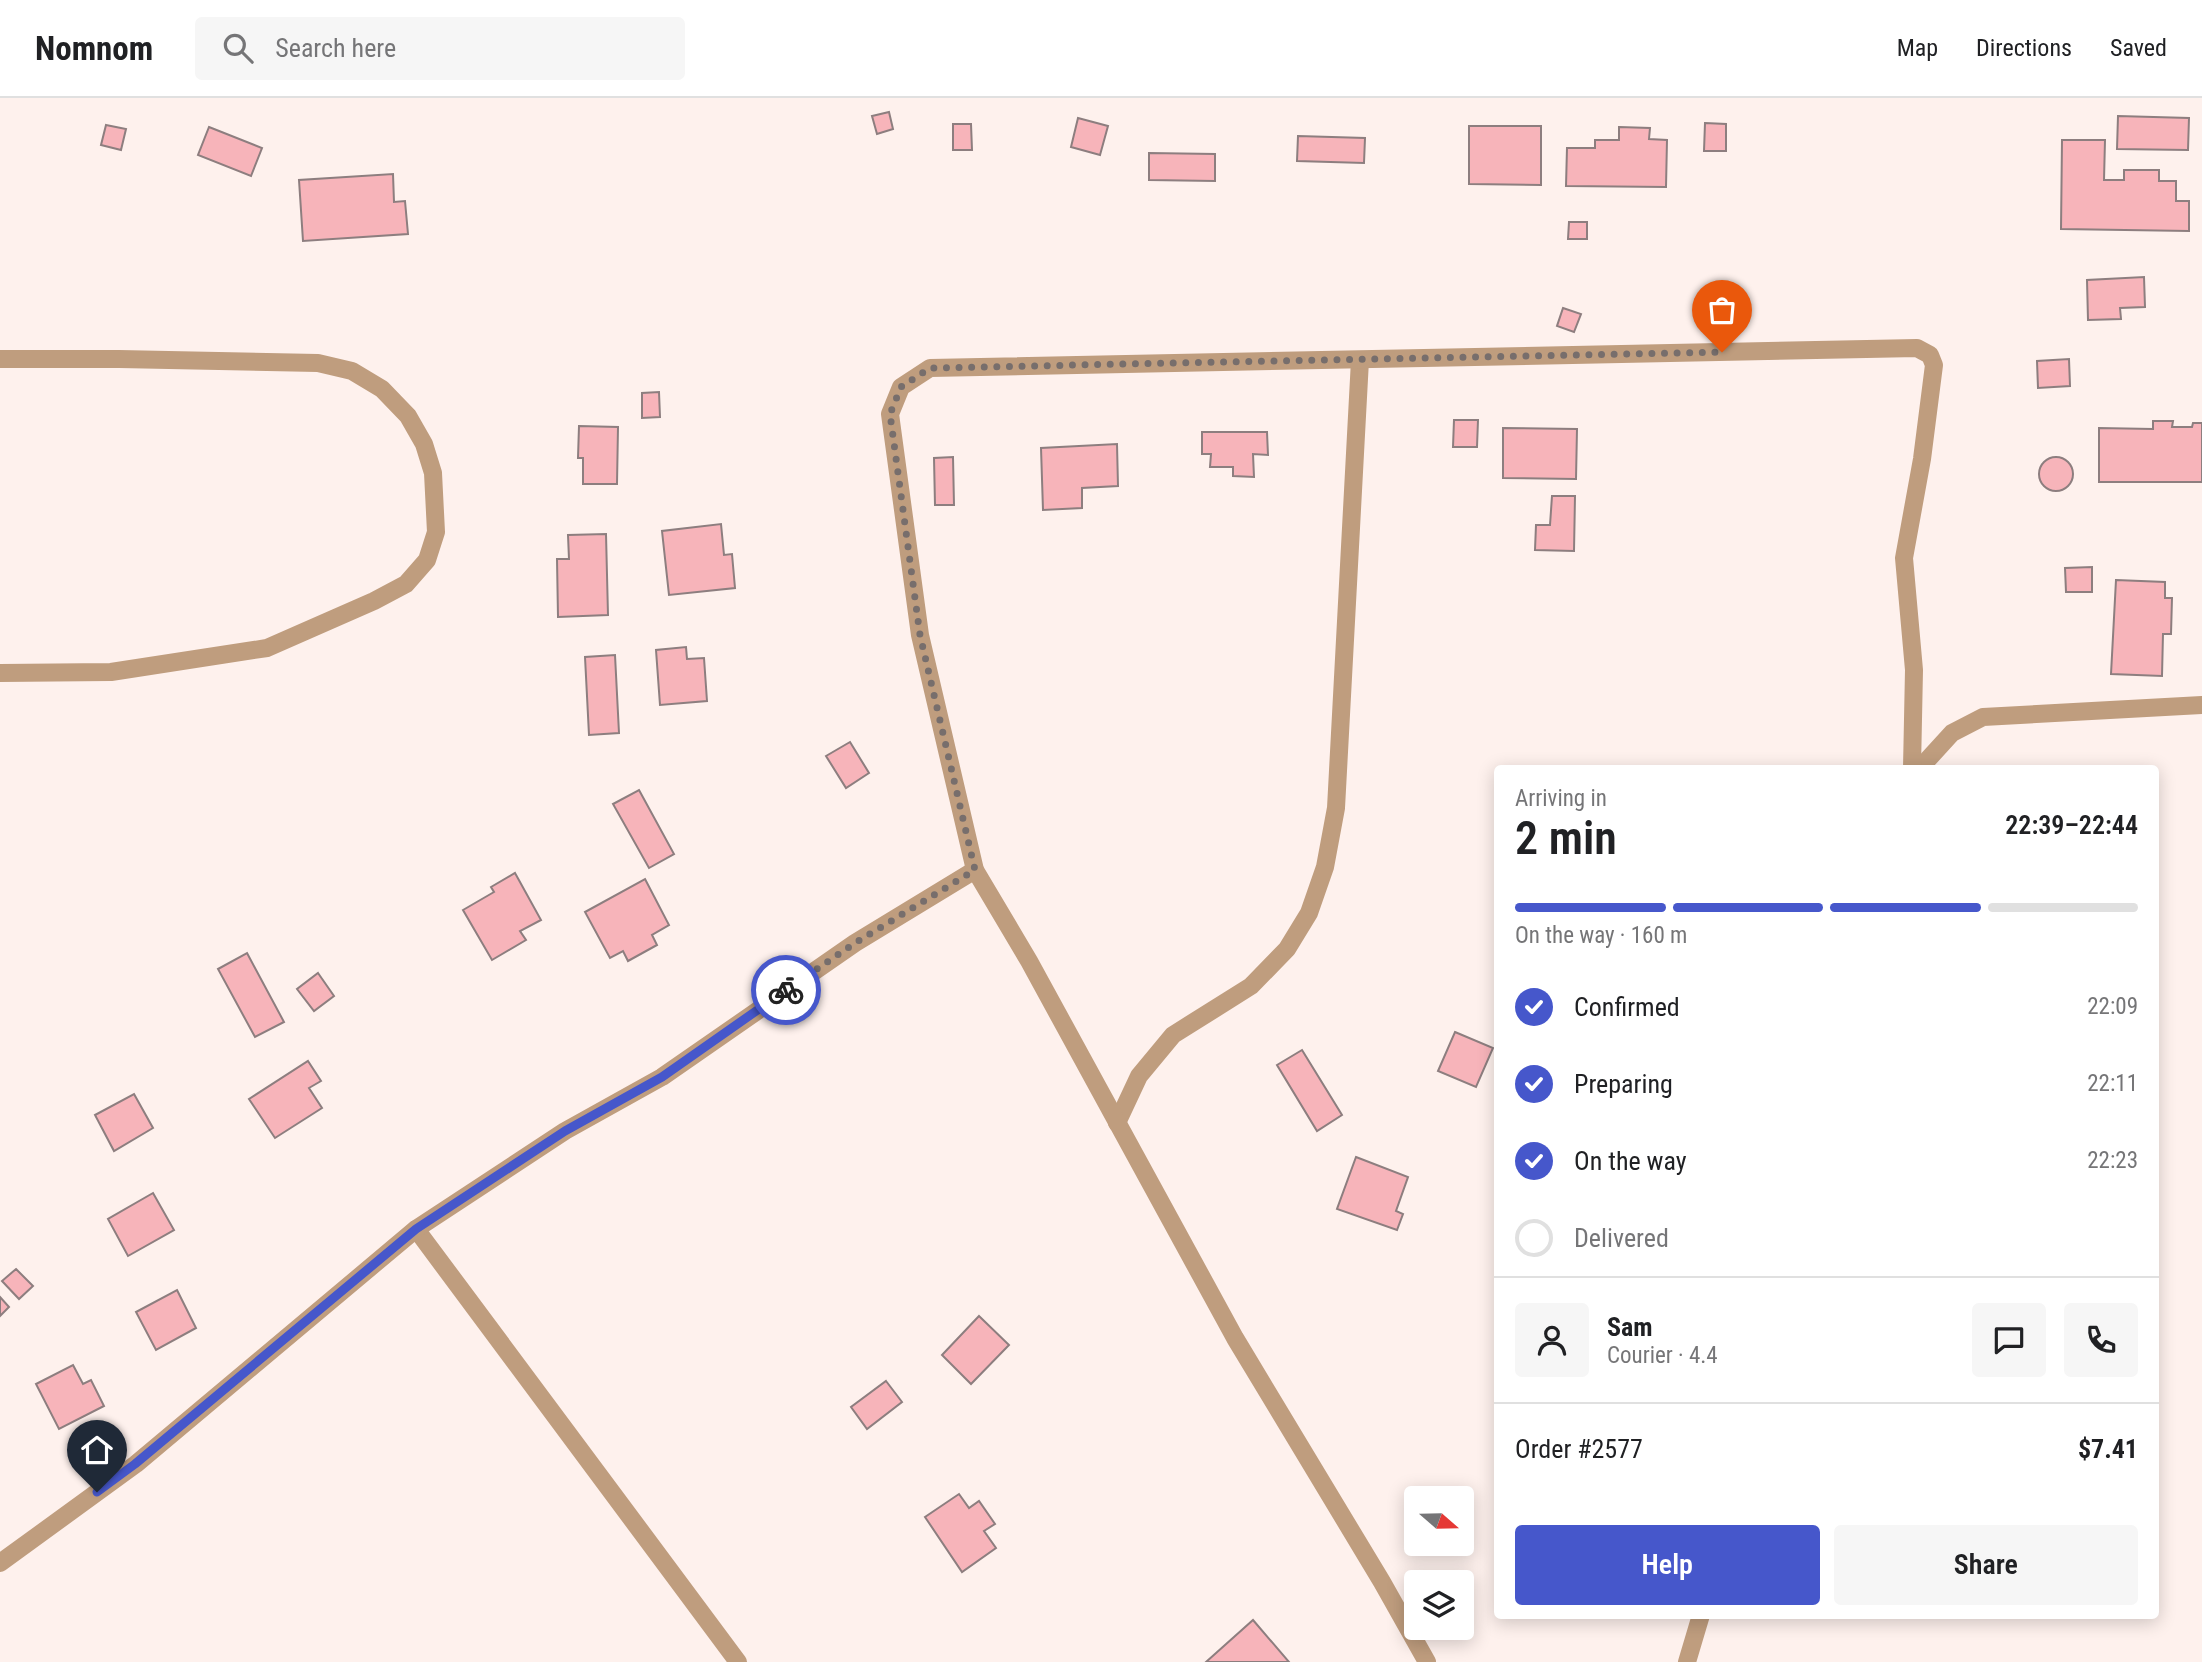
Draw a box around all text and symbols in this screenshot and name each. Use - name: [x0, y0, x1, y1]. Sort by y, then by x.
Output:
- search box: [195, 17, 685, 80]
- text: Nomnom: [35, 29, 153, 68]
- icon: search: [219, 29, 257, 67]
- text: Search here: [275, 33, 396, 63]
- text: Map: [1897, 34, 1938, 62]
- text: Directions: [1976, 34, 2072, 62]
- text: Saved: [2110, 34, 2167, 62]
- pin: [1692, 280, 1752, 352]
- icon: bag: [1703, 291, 1741, 329]
- text: Arriving in: [1515, 785, 1607, 812]
- text: 22:39–22:44: [2005, 810, 2138, 840]
- text: 2 min: [1515, 811, 1617, 865]
- text: On the way · 160 m: [1515, 922, 1687, 949]
- courier: [751, 955, 821, 1025]
- icon: bike: [767, 971, 805, 1009]
- icon: check: [1515, 988, 1553, 1026]
- text: Confirmed: [1574, 992, 1680, 1022]
- text: 22:09: [2087, 993, 2138, 1020]
- icon: check: [1515, 1065, 1553, 1103]
- text: Preparing: [1574, 1069, 1673, 1099]
- text: 22:11: [2087, 1070, 2138, 1097]
- icon: check: [1515, 1142, 1553, 1180]
- text: On the way: [1574, 1146, 1687, 1176]
- text: 22:23: [2087, 1147, 2138, 1174]
- text: Delivered: [1574, 1223, 1669, 1253]
- button: person: [1515, 1303, 1589, 1377]
- button: chat: [1972, 1303, 2046, 1377]
- button: phone: [2064, 1303, 2138, 1377]
- text: Sam: [1607, 1312, 1653, 1342]
- text: Courier · 4.4: [1607, 1342, 1718, 1369]
- pin: [67, 1420, 127, 1492]
- icon: home: [78, 1431, 116, 1469]
- text: Order #2577: [1515, 1434, 1643, 1464]
- text: $7.41: [2078, 1434, 2138, 1464]
- north arrow: [1404, 1486, 1474, 1556]
- map controls: [1404, 1486, 1474, 1640]
- button: Help: [1515, 1525, 1820, 1605]
- button: Share: [1834, 1525, 2138, 1605]
- button: layers: [1404, 1570, 1474, 1640]

